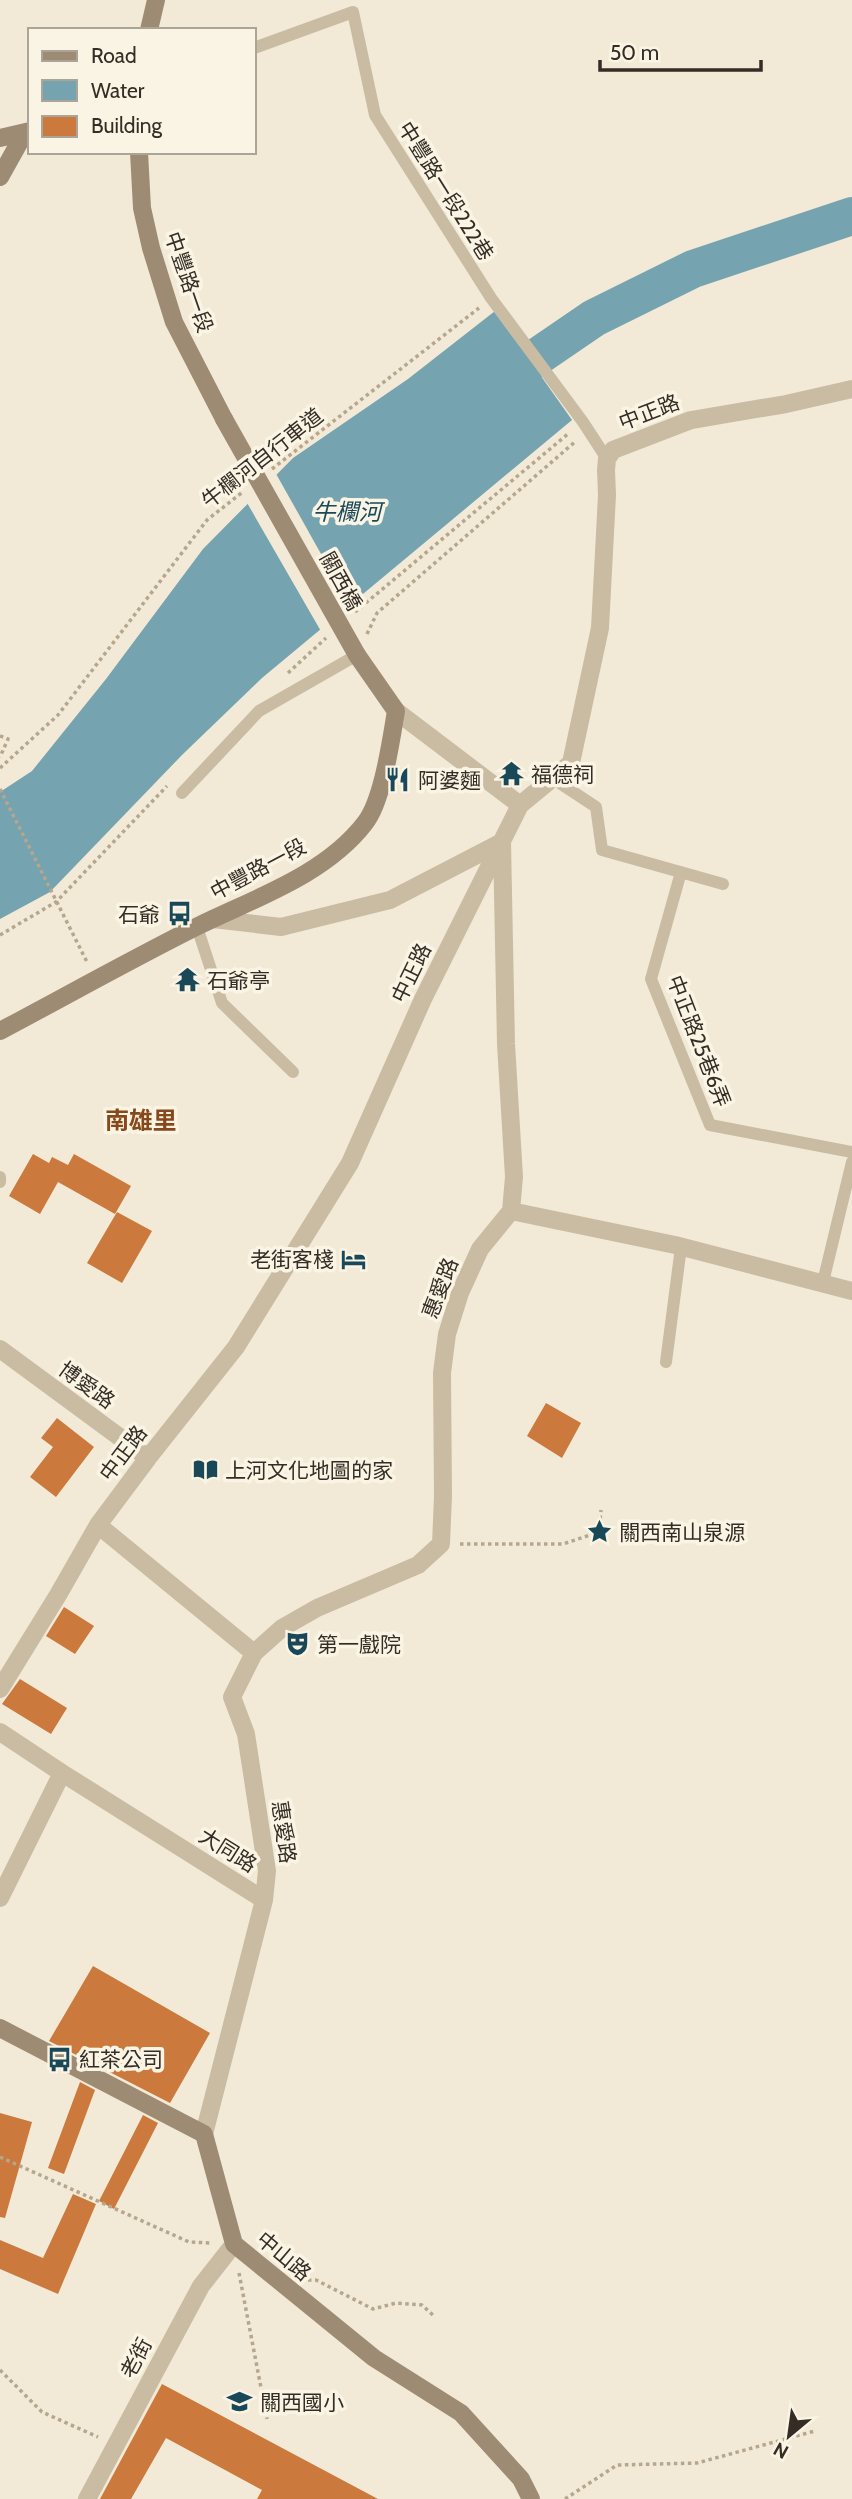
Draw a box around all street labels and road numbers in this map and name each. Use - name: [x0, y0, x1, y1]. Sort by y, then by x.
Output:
- street label: 中豐路一段222巷: [393, 117, 499, 265]
- street label: 中豐路一段: [160, 228, 218, 336]
- street label: 中正路: [615, 389, 683, 435]
- street label: 牛欄河自行車道: [196, 403, 328, 513]
- street label: 關西橋: [315, 547, 367, 615]
- street label: 中豐路一段: [206, 833, 310, 905]
- street label: 中正路: [386, 939, 436, 1007]
- street label: 中正路25巷6弄: [662, 971, 736, 1111]
- street label: 惠愛路: [417, 1254, 463, 1322]
- street label: 博愛路: [54, 1356, 120, 1414]
- street label: 中正路: [94, 1420, 152, 1486]
- street label: 惠愛路: [267, 1799, 301, 1865]
- street label: 大同路: [195, 1823, 261, 1877]
- street label: 中山路: [252, 2226, 316, 2286]
- street label: 老街: [115, 2334, 157, 2382]

